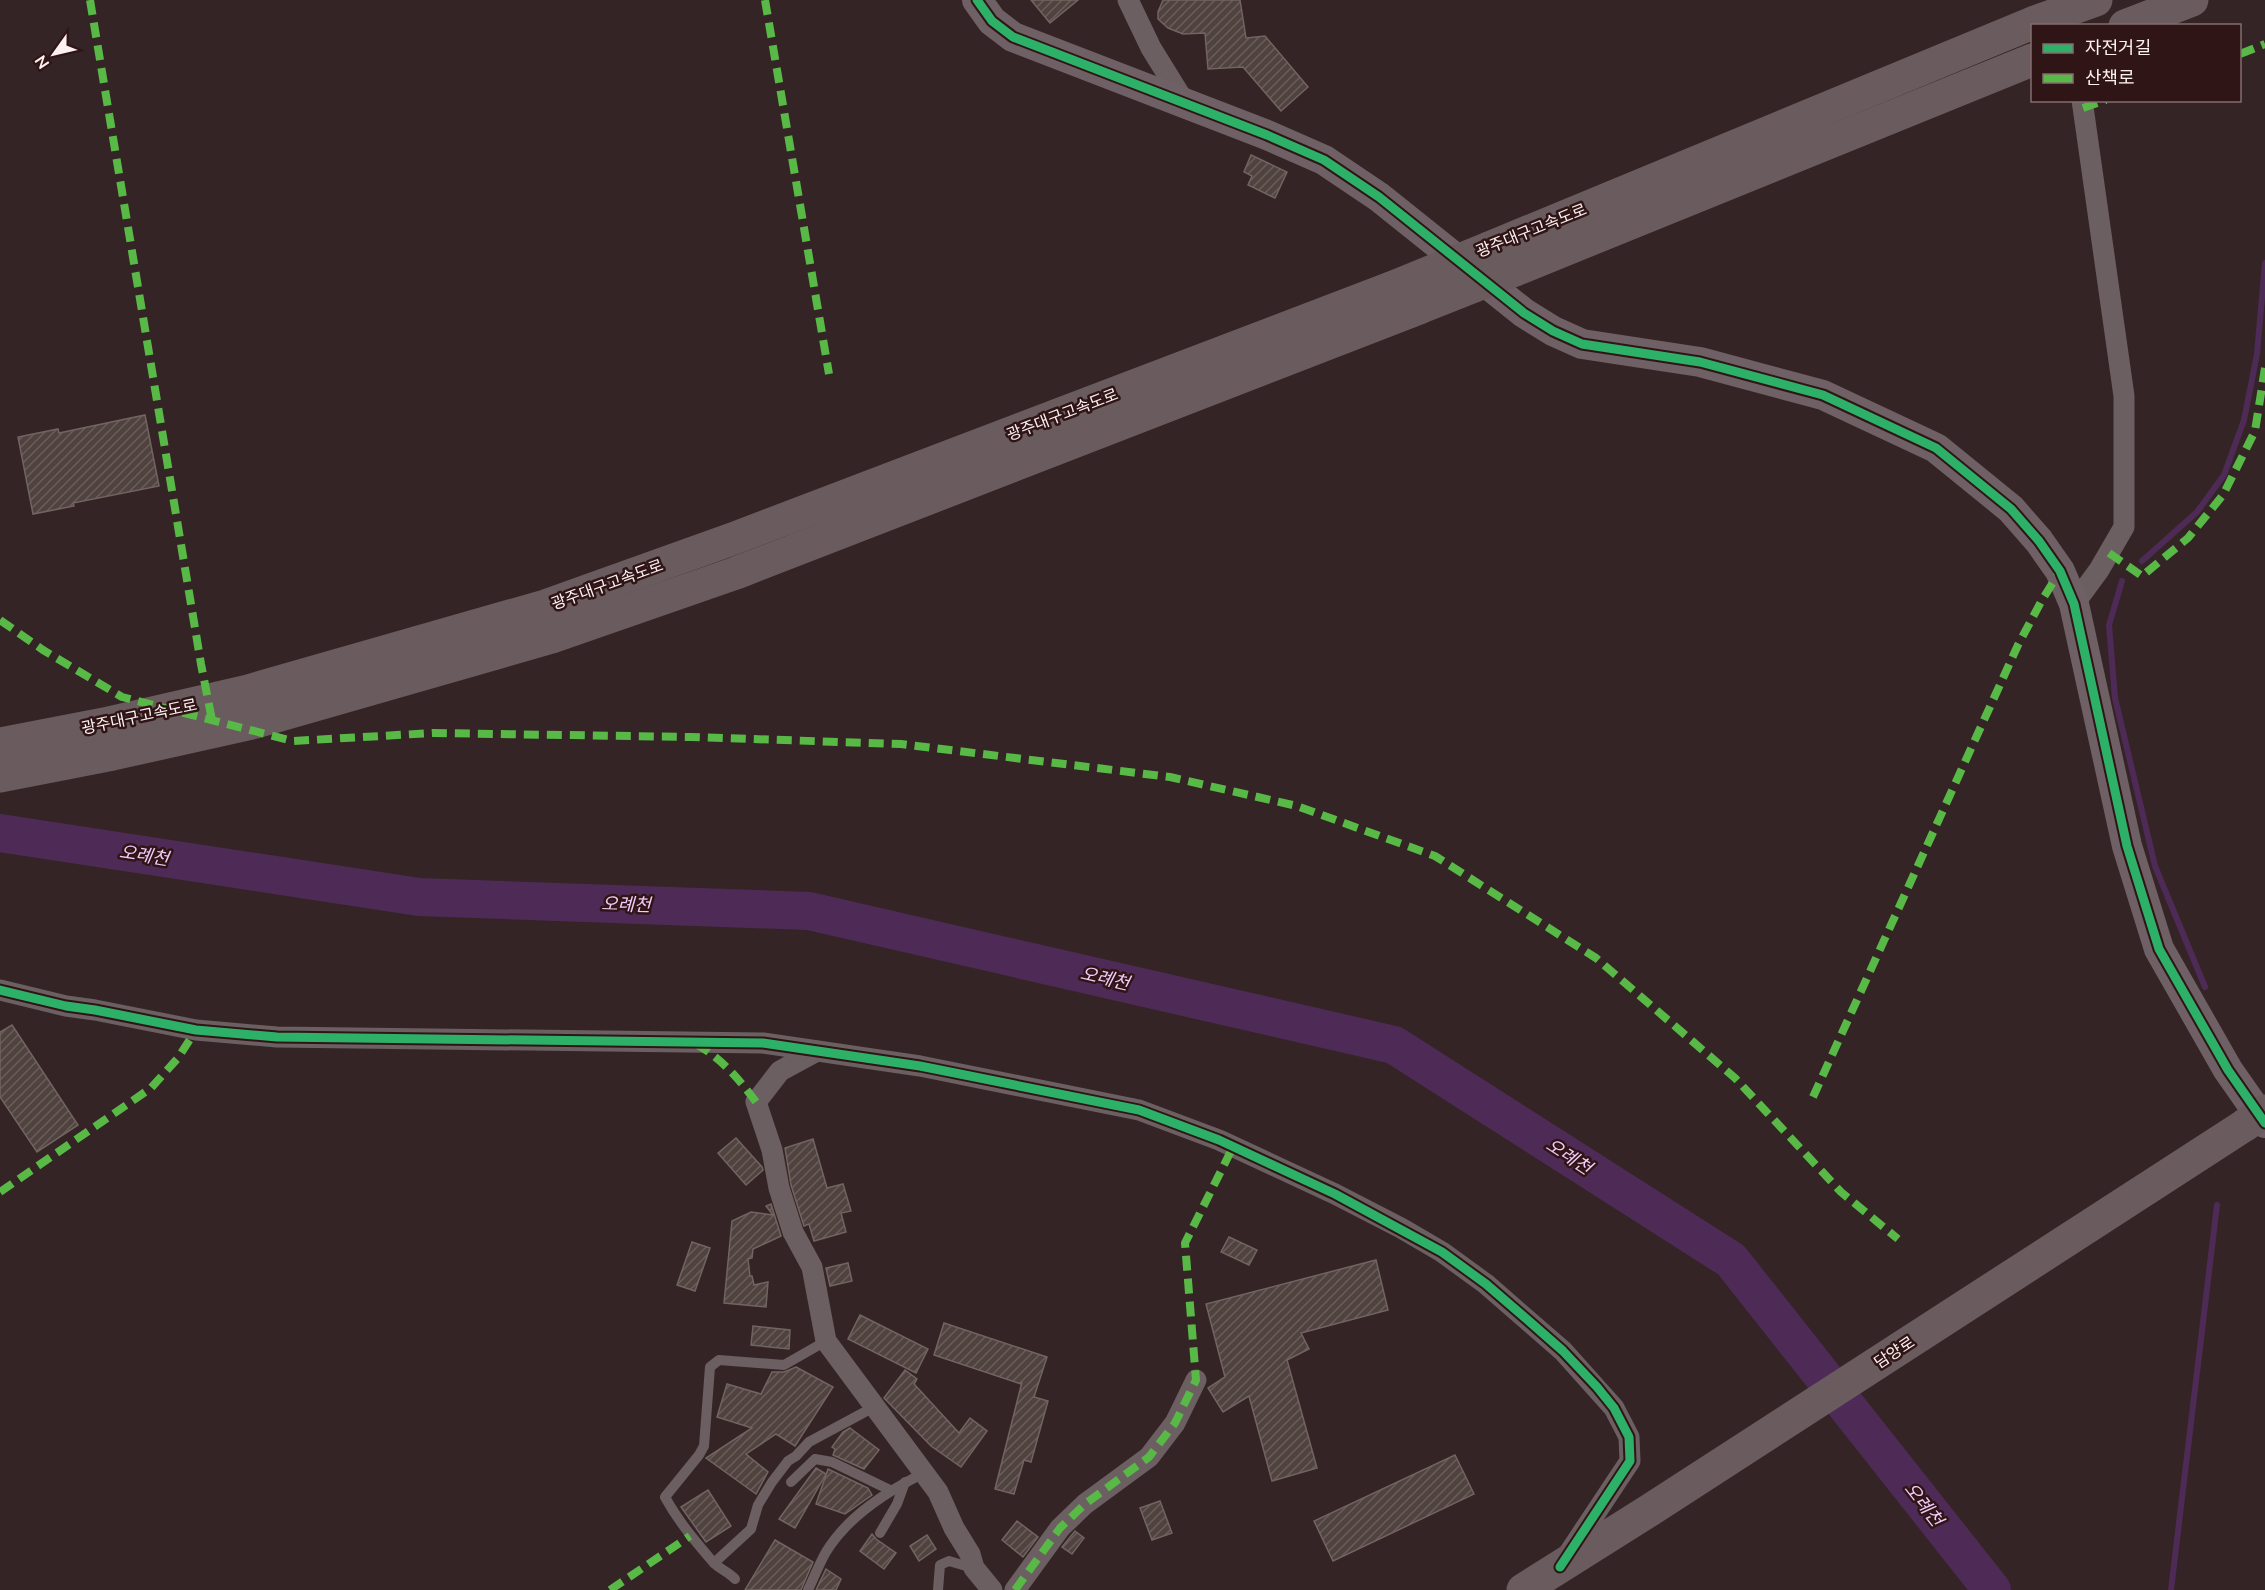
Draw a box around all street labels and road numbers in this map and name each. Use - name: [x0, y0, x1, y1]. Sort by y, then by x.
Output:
- street label: 광주대구고속도로: [1473, 199, 1590, 261]
- street label: 광주대구고속도로: [1003, 383, 1121, 444]
- street label: 광주대구고속도로: [548, 554, 666, 614]
- street label: 광주대구고속도로: [79, 694, 199, 738]
- street label: 담양로: [1870, 1331, 1918, 1372]

